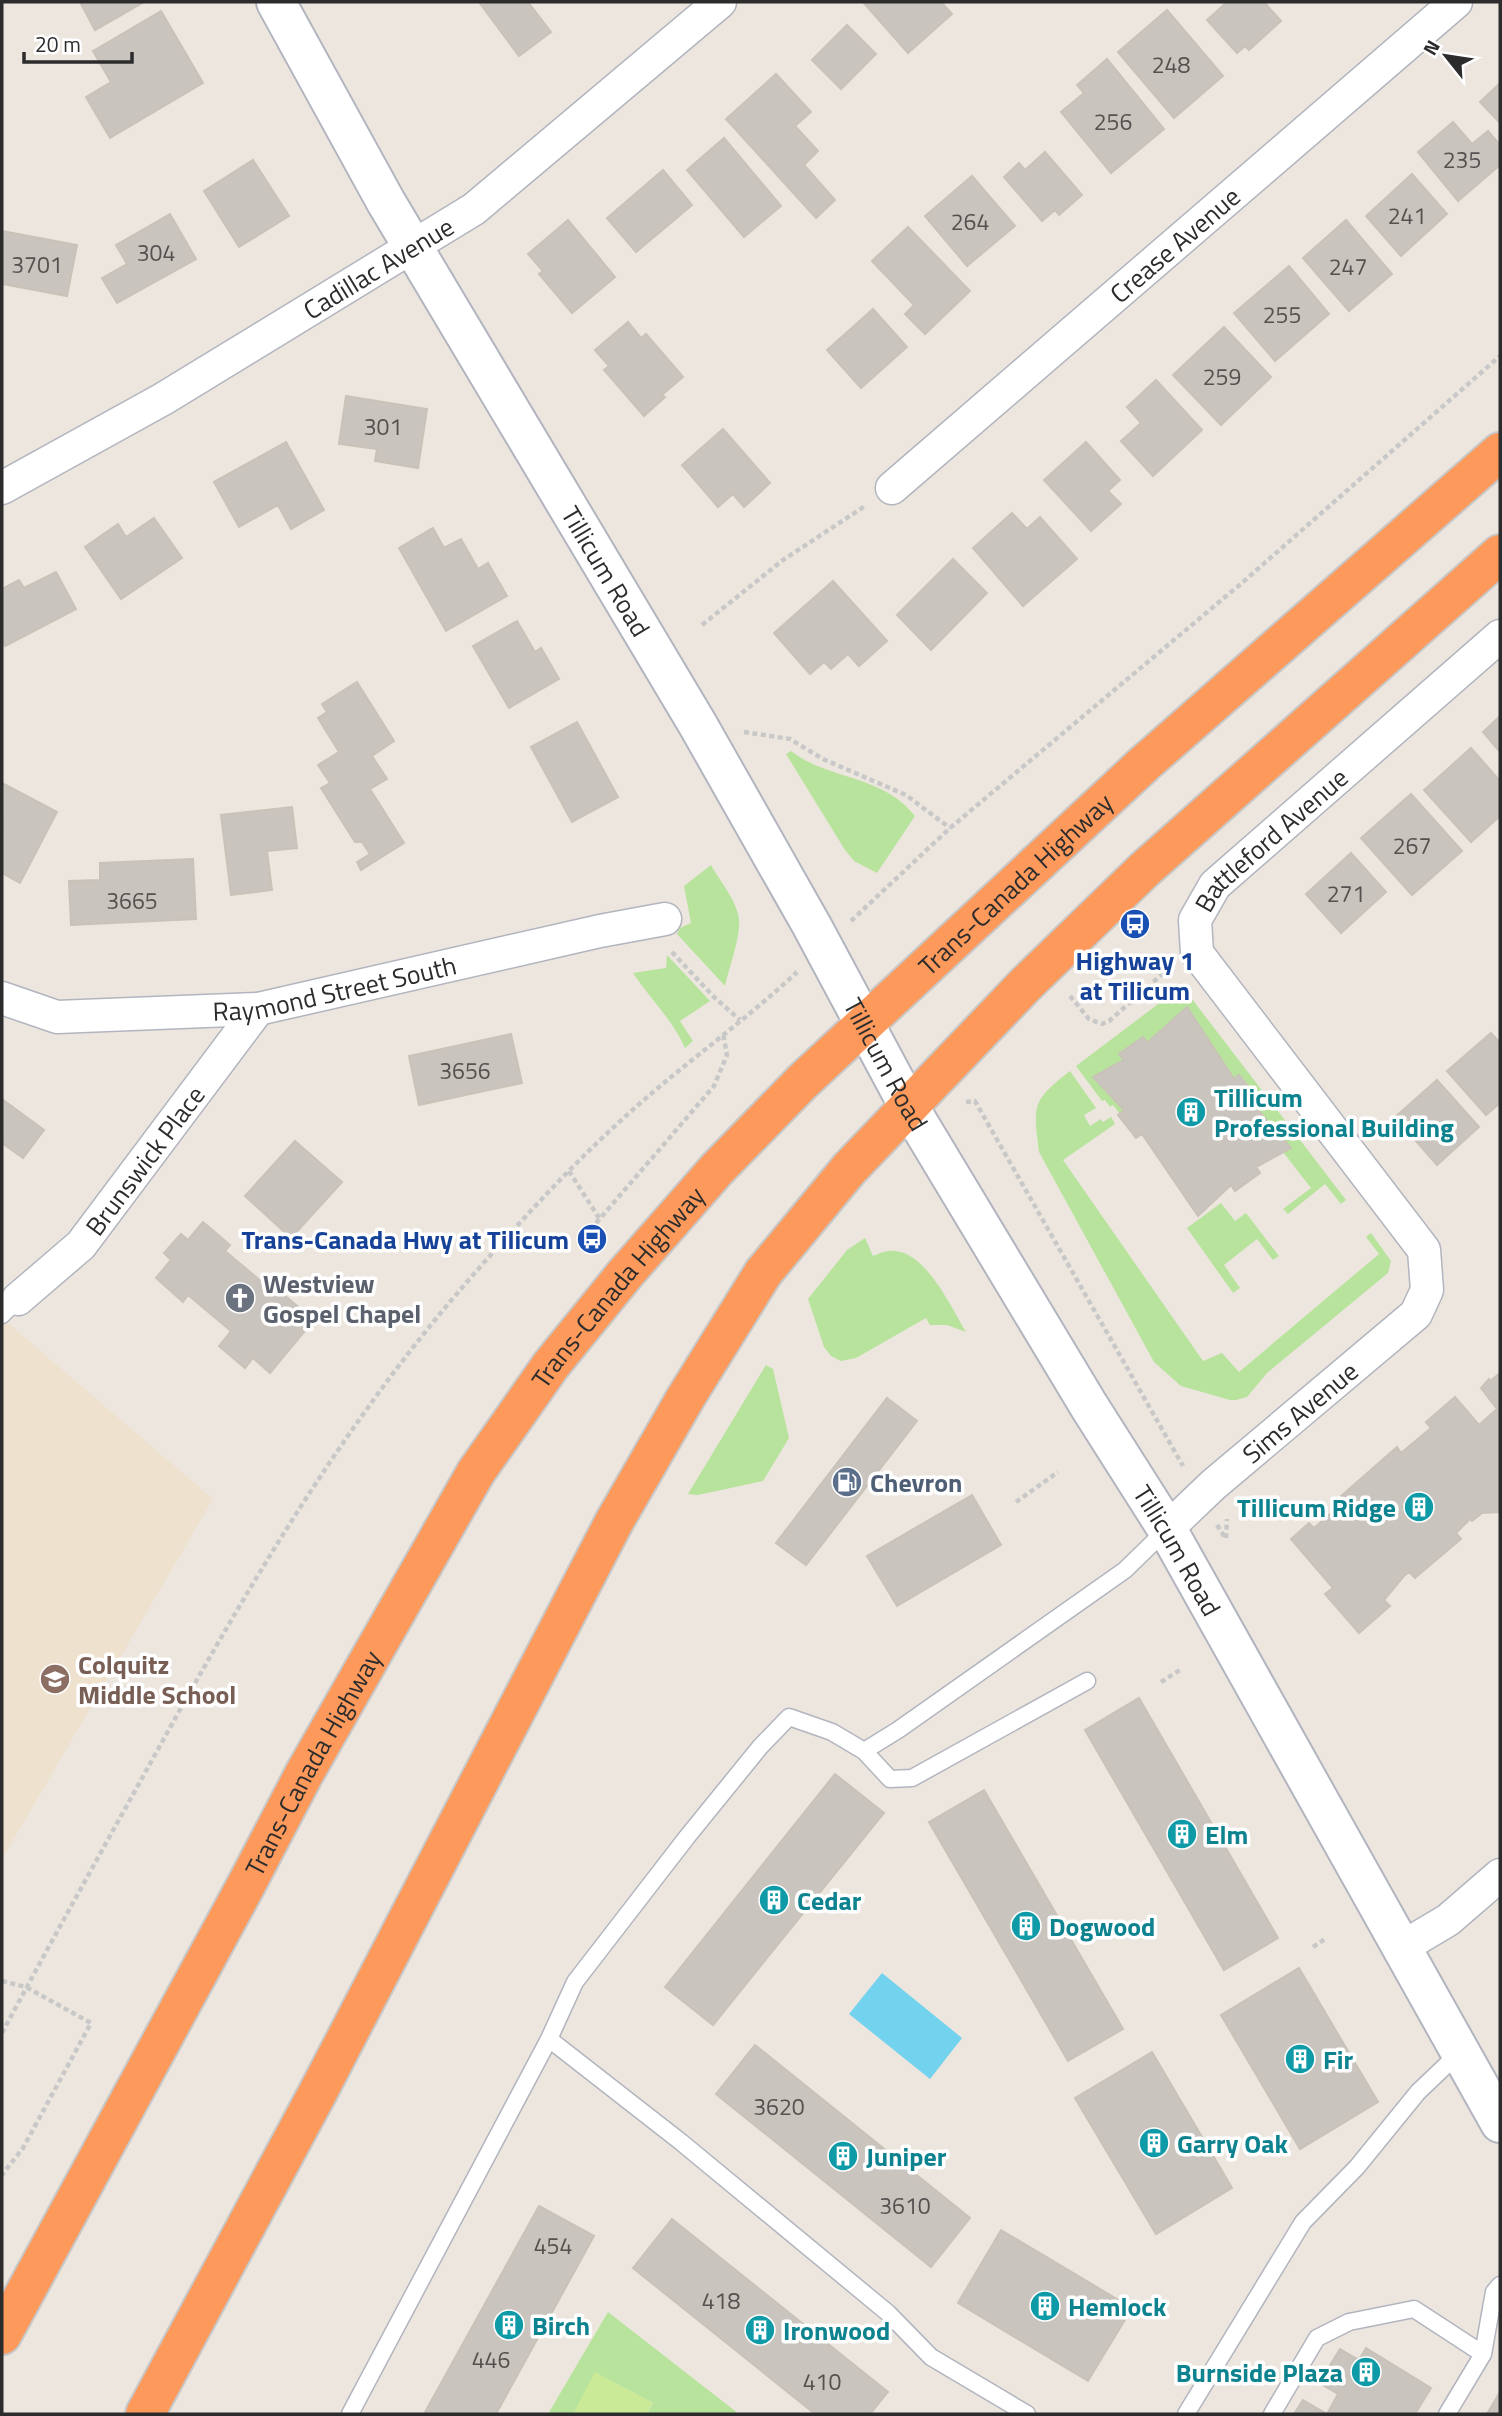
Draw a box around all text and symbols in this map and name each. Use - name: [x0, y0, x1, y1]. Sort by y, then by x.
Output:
- scale bar: [24, 21, 133, 65]
- north arrow: [1411, 21, 1481, 91]
- text: 20 m: [35, 28, 81, 60]
- text: N: [1415, 34, 1447, 60]
- house number: 248: [1152, 47, 1190, 82]
- house number: 256: [1094, 104, 1132, 139]
- house number: 235: [1443, 142, 1481, 177]
- street label: Crease Avenue: [1101, 177, 1248, 312]
- house number: 241: [1388, 198, 1426, 233]
- house number: 264: [951, 204, 989, 239]
- street label: Cadillac Avenue: [295, 207, 461, 329]
- house number: 304: [137, 235, 175, 270]
- house number: 3701: [11, 247, 63, 282]
- house number: 247: [1329, 249, 1367, 284]
- house number: 255: [1263, 297, 1301, 332]
- house number: 259: [1203, 359, 1241, 394]
- house number: 301: [364, 409, 402, 444]
- street label: Tillicum Road: [552, 498, 660, 644]
- street label: Battleford Avenue: [1184, 758, 1356, 919]
- street label: Trans-Canada Highway: [909, 783, 1121, 984]
- house number: 267: [1393, 828, 1431, 863]
- house number: 271: [1327, 876, 1365, 911]
- house number: 3665: [106, 883, 158, 918]
- bus stop icon: Highway 1 at Tilicum: [1118, 907, 1152, 941]
- place label: Highway 1 at Tilicum: [1076, 941, 1194, 1010]
- street label: Raymond Street South: [212, 945, 460, 1030]
- street label: Tillicum Road: [834, 990, 938, 1138]
- house number: 3656: [439, 1053, 491, 1088]
- street label: Brunswick Place: [75, 1077, 214, 1243]
- place label: Tillicum Professional Building: [1214, 1078, 1454, 1147]
- building icon: Tillicum Professional Building: [1174, 1095, 1208, 1129]
- street label: Trans-Canada Highway: [521, 1177, 713, 1396]
- place label: Trans-Canada Hwy at Tilicum: [242, 1220, 569, 1259]
- bus stop icon: Trans-Canada Hwy at Tilicum: [575, 1222, 609, 1256]
- place label: Westview Gospel Chapel: [263, 1264, 421, 1333]
- church icon: Westview Gospel Chapel: [223, 1281, 257, 1315]
- street label: Sims Avenue: [1233, 1352, 1366, 1472]
- place label: Chevron: [870, 1463, 962, 1502]
- fuel station icon: Chevron: [830, 1465, 864, 1499]
- street label: Tillicum Road: [1124, 1477, 1231, 1623]
- place label: Tillicum Ridge: [1237, 1488, 1396, 1527]
- building icon: Tillicum Ridge: [1402, 1490, 1436, 1524]
- street label: Trans-Canada Highway: [235, 1642, 390, 1883]
- place label: Colquitz Middle School: [78, 1645, 236, 1714]
- school or university icon: Colquitz Middle School: [38, 1662, 72, 1696]
- place label: Elm: [1205, 1815, 1248, 1854]
- building icon: Elm: [1165, 1817, 1199, 1851]
- place label: Cedar: [797, 1881, 862, 1920]
- building icon: Cedar: [757, 1883, 791, 1917]
- place label: Dogwood: [1049, 1907, 1155, 1946]
- building icon: Dogwood: [1009, 1909, 1043, 1943]
- place label: Fir: [1323, 2040, 1354, 2079]
- building icon: Fir: [1283, 2042, 1317, 2076]
- house number: 3620: [753, 2089, 805, 2124]
- place label: Garry Oak: [1177, 2124, 1288, 2163]
- building icon: Garry Oak: [1137, 2126, 1171, 2160]
- place label: Juniper: [866, 2137, 947, 2176]
- building icon: Juniper: [826, 2139, 860, 2173]
- house number: 3610: [879, 2188, 931, 2223]
- house number: 454: [534, 2228, 572, 2263]
- house number: 418: [702, 2283, 740, 2318]
- place label: Hemlock: [1068, 2287, 1167, 2326]
- building icon: Hemlock: [1028, 2289, 1062, 2323]
- place label: Birch: [532, 2306, 590, 2345]
- building icon: Birch: [492, 2308, 526, 2342]
- place label: Ironwood: [783, 2311, 890, 2350]
- building icon: Ironwood: [743, 2313, 777, 2347]
- house number: 446: [472, 2342, 510, 2377]
- place label: Burnside Plaza: [1176, 2353, 1343, 2392]
- building icon: Burnside Plaza: [1349, 2355, 1383, 2389]
- house number: 410: [803, 2364, 841, 2399]

